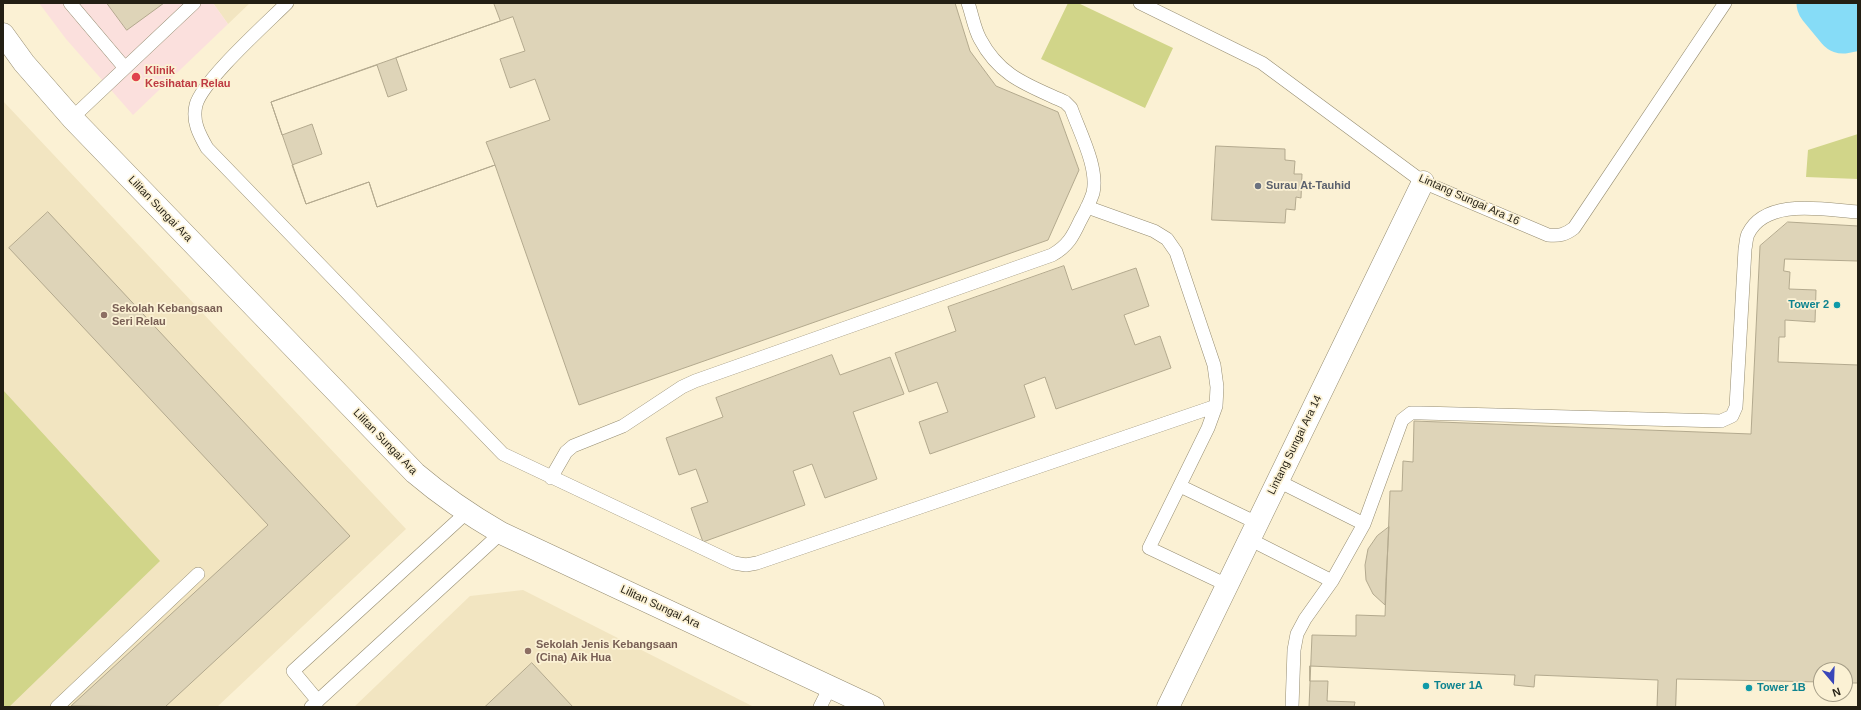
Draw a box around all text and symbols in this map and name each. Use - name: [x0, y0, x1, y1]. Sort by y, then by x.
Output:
- place label: Klinik Kesihatan Relau: [145, 64, 231, 90]
- marker: Klinik Kesihatan Relau: [130, 71, 142, 83]
- street label: Lintang Sungai Ara 16: [1417, 172, 1521, 228]
- street label: Lilitan Sungai Ara: [125, 173, 195, 245]
- place label: Surau At-Tauhid: [1266, 179, 1351, 193]
- marker: Surau At-Tauhid: [1253, 181, 1263, 191]
- place label: Tower 2: [1788, 298, 1829, 312]
- marker: Tower 2: [1832, 300, 1842, 310]
- place label: Sekolah Kebangsaan Seri Relau: [112, 302, 223, 328]
- marker: Sekolah Kebangsaan Seri Relau: [99, 310, 109, 320]
- street label: Lintang Sungai Ara 14: [1265, 393, 1325, 497]
- street label: Lilitan Sungai Ara: [350, 406, 420, 478]
- street label: Lilitan Sungai Ara: [618, 583, 702, 631]
- place label: Sekolah Jenis Kebangsaan (Cina) Aik Hua: [536, 638, 678, 664]
- marker: Sekolah Jenis Kebangsaan (Cina) Aik Hua: [523, 646, 533, 656]
- north arrow: [1813, 662, 1853, 702]
- place label: Tower 1A: [1434, 679, 1483, 693]
- marker: Tower 1A: [1421, 681, 1431, 691]
- place label: Tower 1B: [1757, 681, 1806, 695]
- marker: Tower 1B: [1744, 683, 1754, 693]
- text: N: [1831, 685, 1842, 699]

